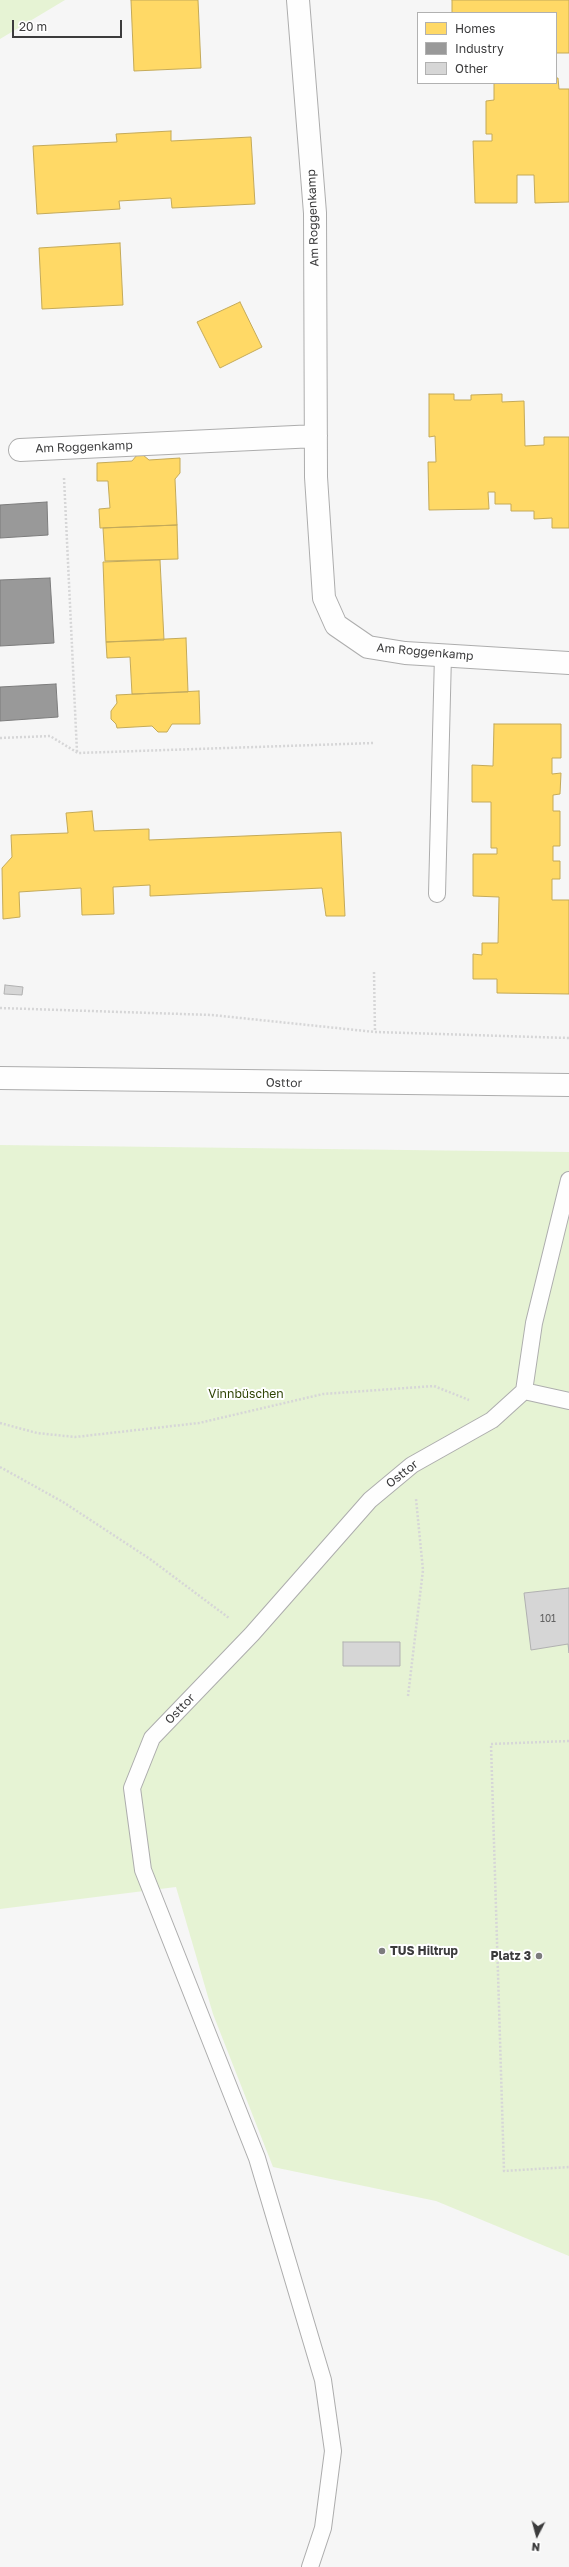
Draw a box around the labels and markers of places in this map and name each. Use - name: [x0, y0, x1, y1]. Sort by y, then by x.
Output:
- place label: TUS Hiltrup: [390, 1944, 458, 1958]
- marker: TUS Hiltrup: [377, 1946, 387, 1956]
- place label: Platz 3: [491, 1949, 531, 1963]
- marker: Platz 3: [534, 1951, 544, 1961]

